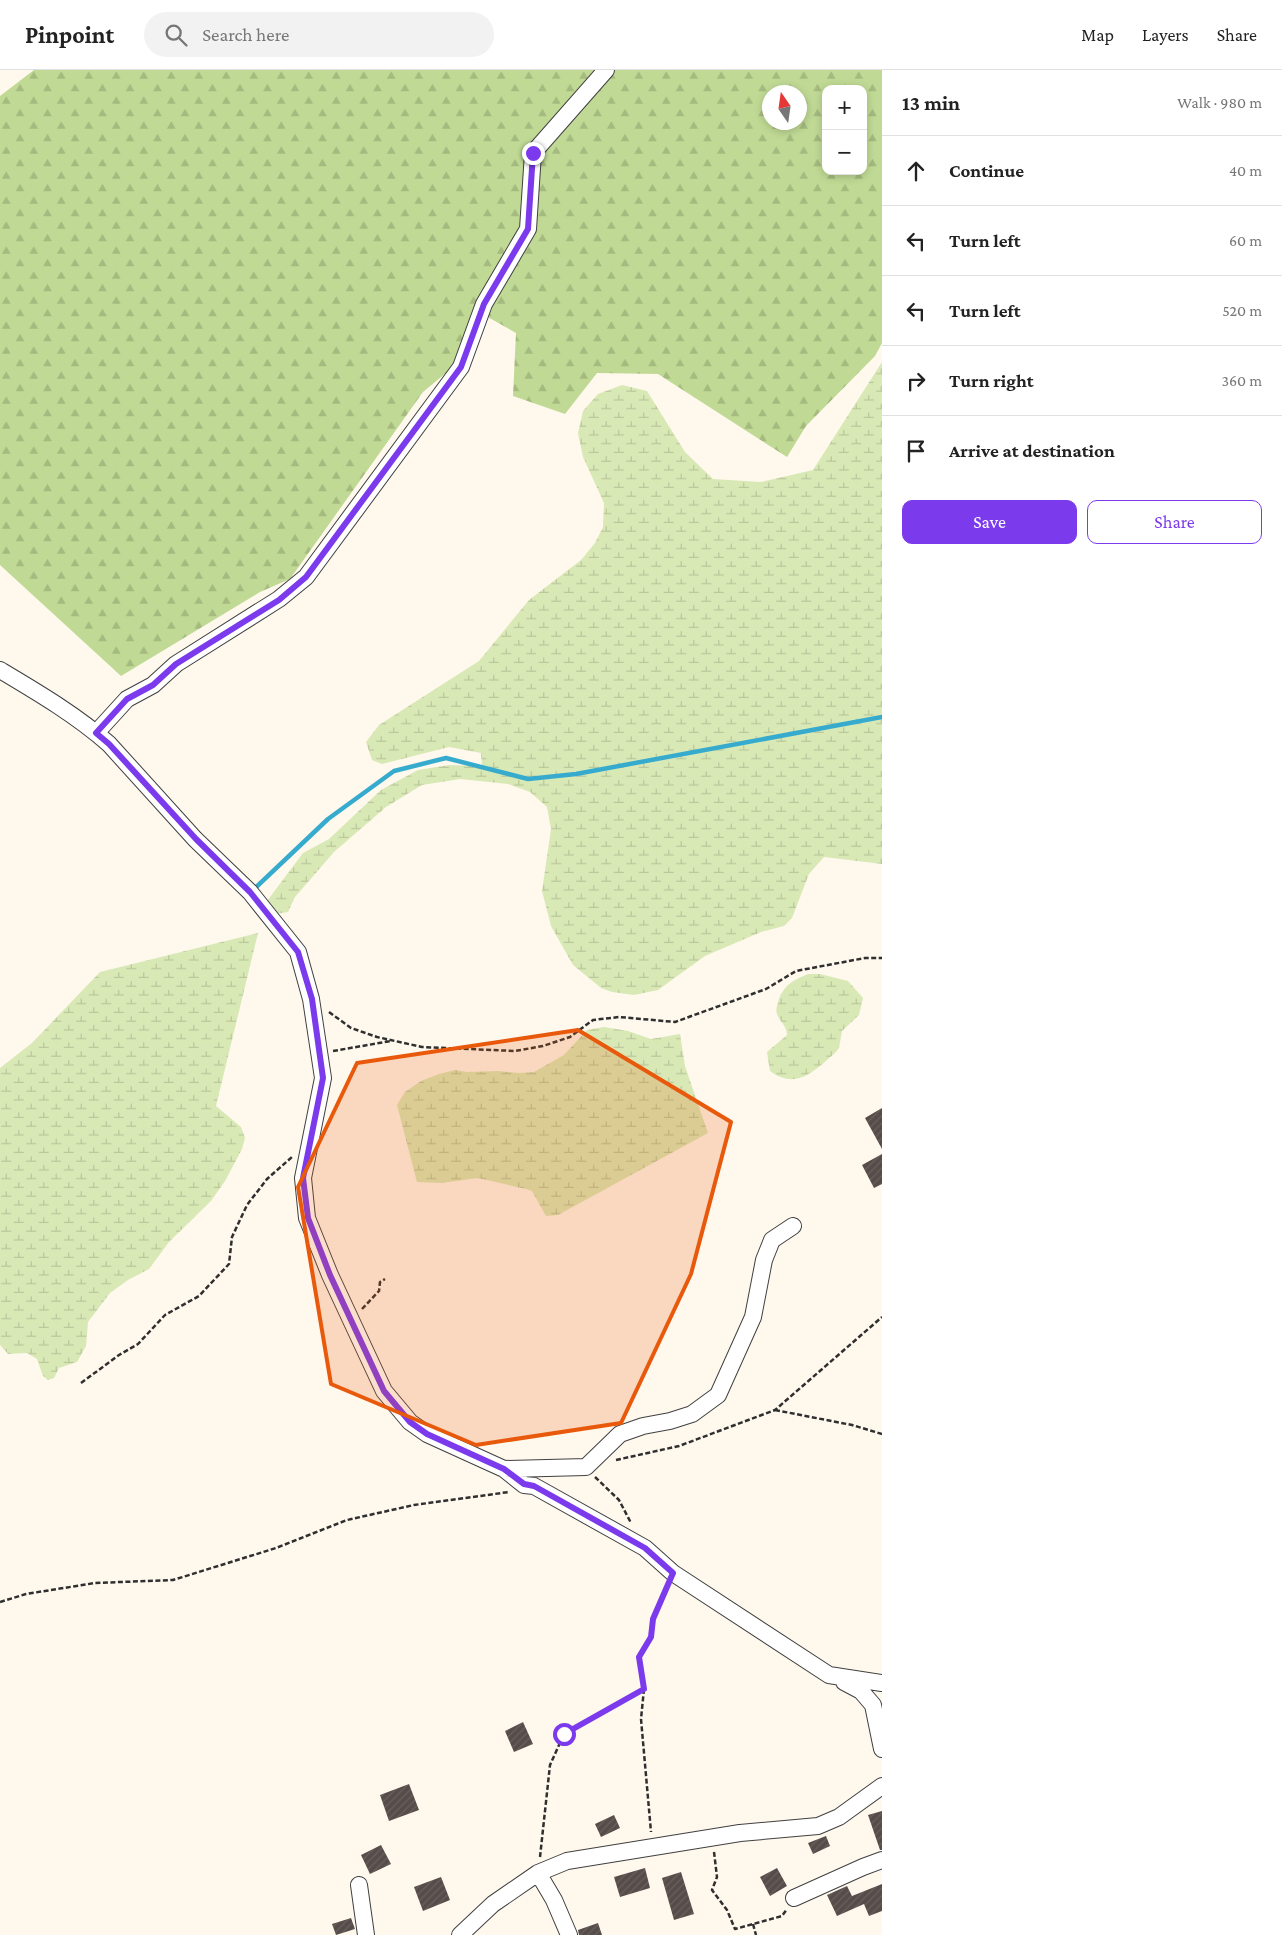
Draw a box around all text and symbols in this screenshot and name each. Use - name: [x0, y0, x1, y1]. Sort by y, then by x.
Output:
- search box: [144, 12, 494, 57]
- text: Pinpoint: [25, 21, 114, 48]
- icon: search: [162, 21, 190, 49]
- text: Search here: [202, 24, 289, 45]
- text: Map: [1081, 25, 1114, 45]
- text: Layers: [1142, 25, 1189, 45]
- text: Share: [1217, 25, 1257, 45]
- north arrow: [762, 85, 807, 130]
- map controls: [822, 85, 867, 175]
- button: +: [822, 85, 867, 130]
- text: 13 min: [902, 91, 960, 115]
- text: Walk · 980 m: [1177, 94, 1262, 111]
- button: −: [822, 130, 867, 175]
- route end: [522, 142, 545, 165]
- icon: ahead: [902, 157, 930, 185]
- text: Continue: [949, 160, 1024, 181]
- text: 40 m: [1229, 162, 1262, 179]
- icon: left: [902, 227, 930, 255]
- text: Turn left: [949, 230, 1021, 251]
- text: 60 m: [1229, 232, 1262, 249]
- icon: left: [902, 297, 930, 325]
- text: Turn left: [949, 300, 1021, 321]
- text: 520 m: [1222, 302, 1262, 319]
- icon: right: [902, 367, 930, 395]
- text: Turn right: [949, 370, 1034, 391]
- text: 360 m: [1221, 372, 1262, 389]
- icon: arrive: [902, 437, 930, 465]
- text: Arrive at destination: [949, 440, 1115, 461]
- button: Save: [902, 500, 1077, 544]
- button: Share: [1087, 500, 1262, 544]
- route start: [553, 1723, 576, 1746]

